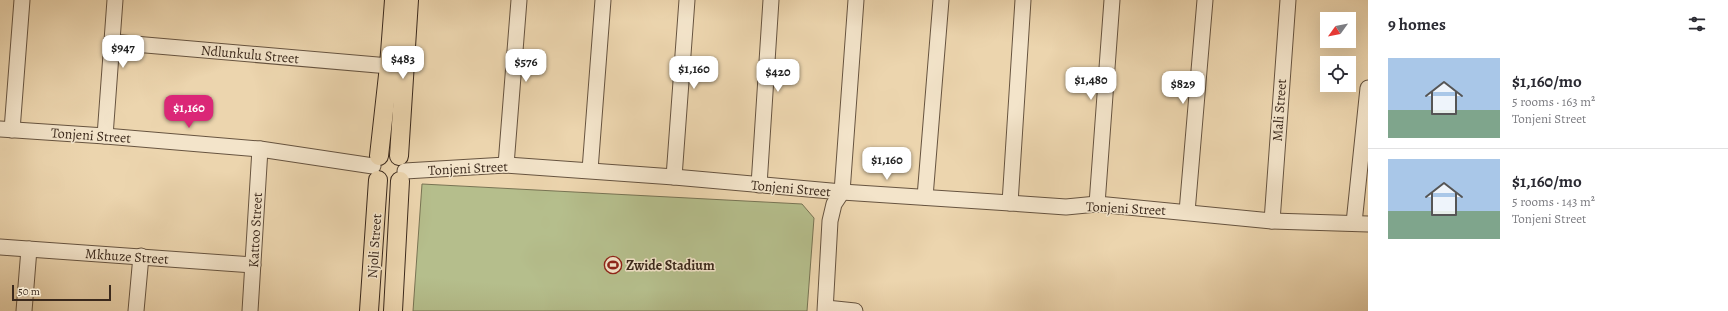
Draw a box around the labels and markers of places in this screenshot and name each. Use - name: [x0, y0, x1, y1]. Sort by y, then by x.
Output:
- pin: $947: [99, 35, 147, 69]
- pin: $483: [379, 46, 427, 80]
- pin: $576: [502, 49, 550, 83]
- pin: $1,160: [661, 56, 727, 90]
- pin: $420: [754, 59, 802, 93]
- pin: $1,480: [1058, 67, 1124, 101]
- pin: $829: [1159, 71, 1207, 105]
- pin: $1,160: [156, 95, 222, 129]
- pin: $1,160: [854, 147, 920, 181]
- sports icon: Zwide Stadium: [603, 255, 623, 275]
- place label: Zwide Stadium: [626, 256, 715, 275]

